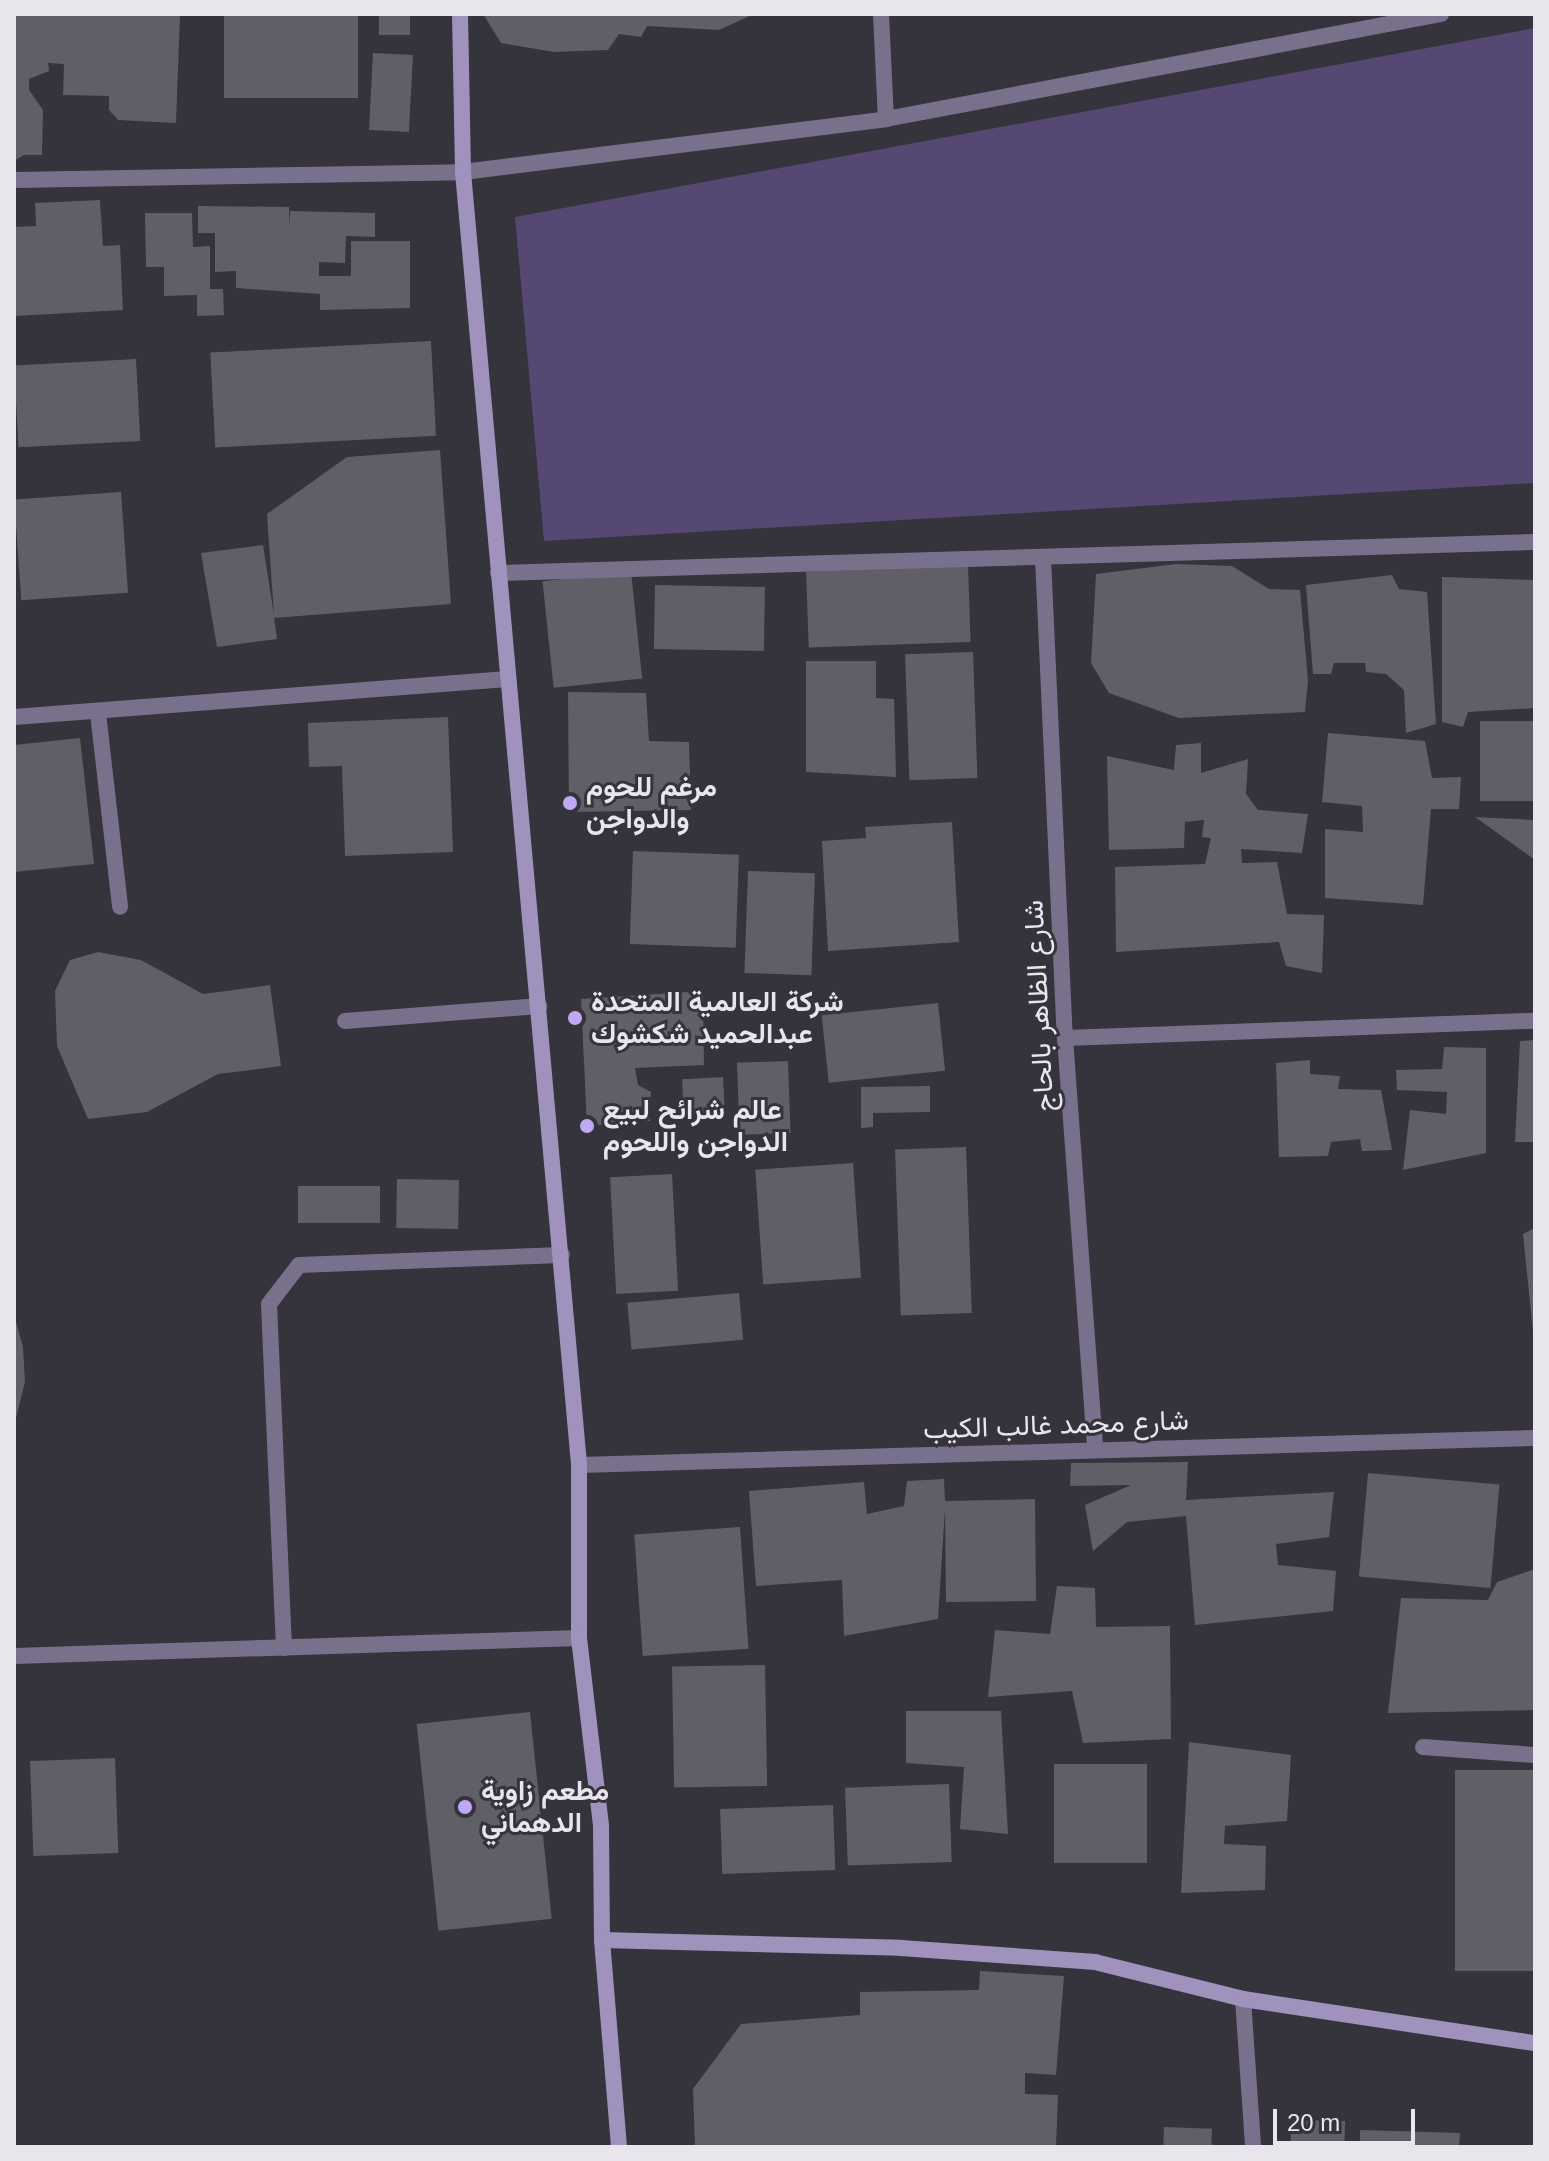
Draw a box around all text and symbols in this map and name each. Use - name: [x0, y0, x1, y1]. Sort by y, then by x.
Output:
- place label: مرغم للحوم والدواجن: [586, 770, 717, 836]
- marker: مرغم للحوم والدواجن: [561, 794, 579, 812]
- street label: شارع الظاهر بالحاج: [1017, 899, 1061, 1113]
- place label: شركة العالمية المتحدة عبدالحميد شكشوك: [591, 985, 844, 1051]
- marker: شركة العالمية المتحدة عبدالحميد شكشوك: [566, 1009, 584, 1027]
- place label: عالم شرائح لبيع الدواجن واللحوم: [603, 1093, 788, 1159]
- marker: عالم شرائح لبيع الدواجن واللحوم: [578, 1117, 596, 1135]
- street label: شارع محمد غالب الكيب: [923, 1404, 1189, 1446]
- place label: مطعم زاوية الدهماني: [481, 1774, 609, 1840]
- marker: مطعم زاوية الدهماني: [456, 1798, 474, 1816]
- scale bar: [1277, 2093, 1419, 2143]
- text: 20 m: [1287, 2109, 1340, 2136]

